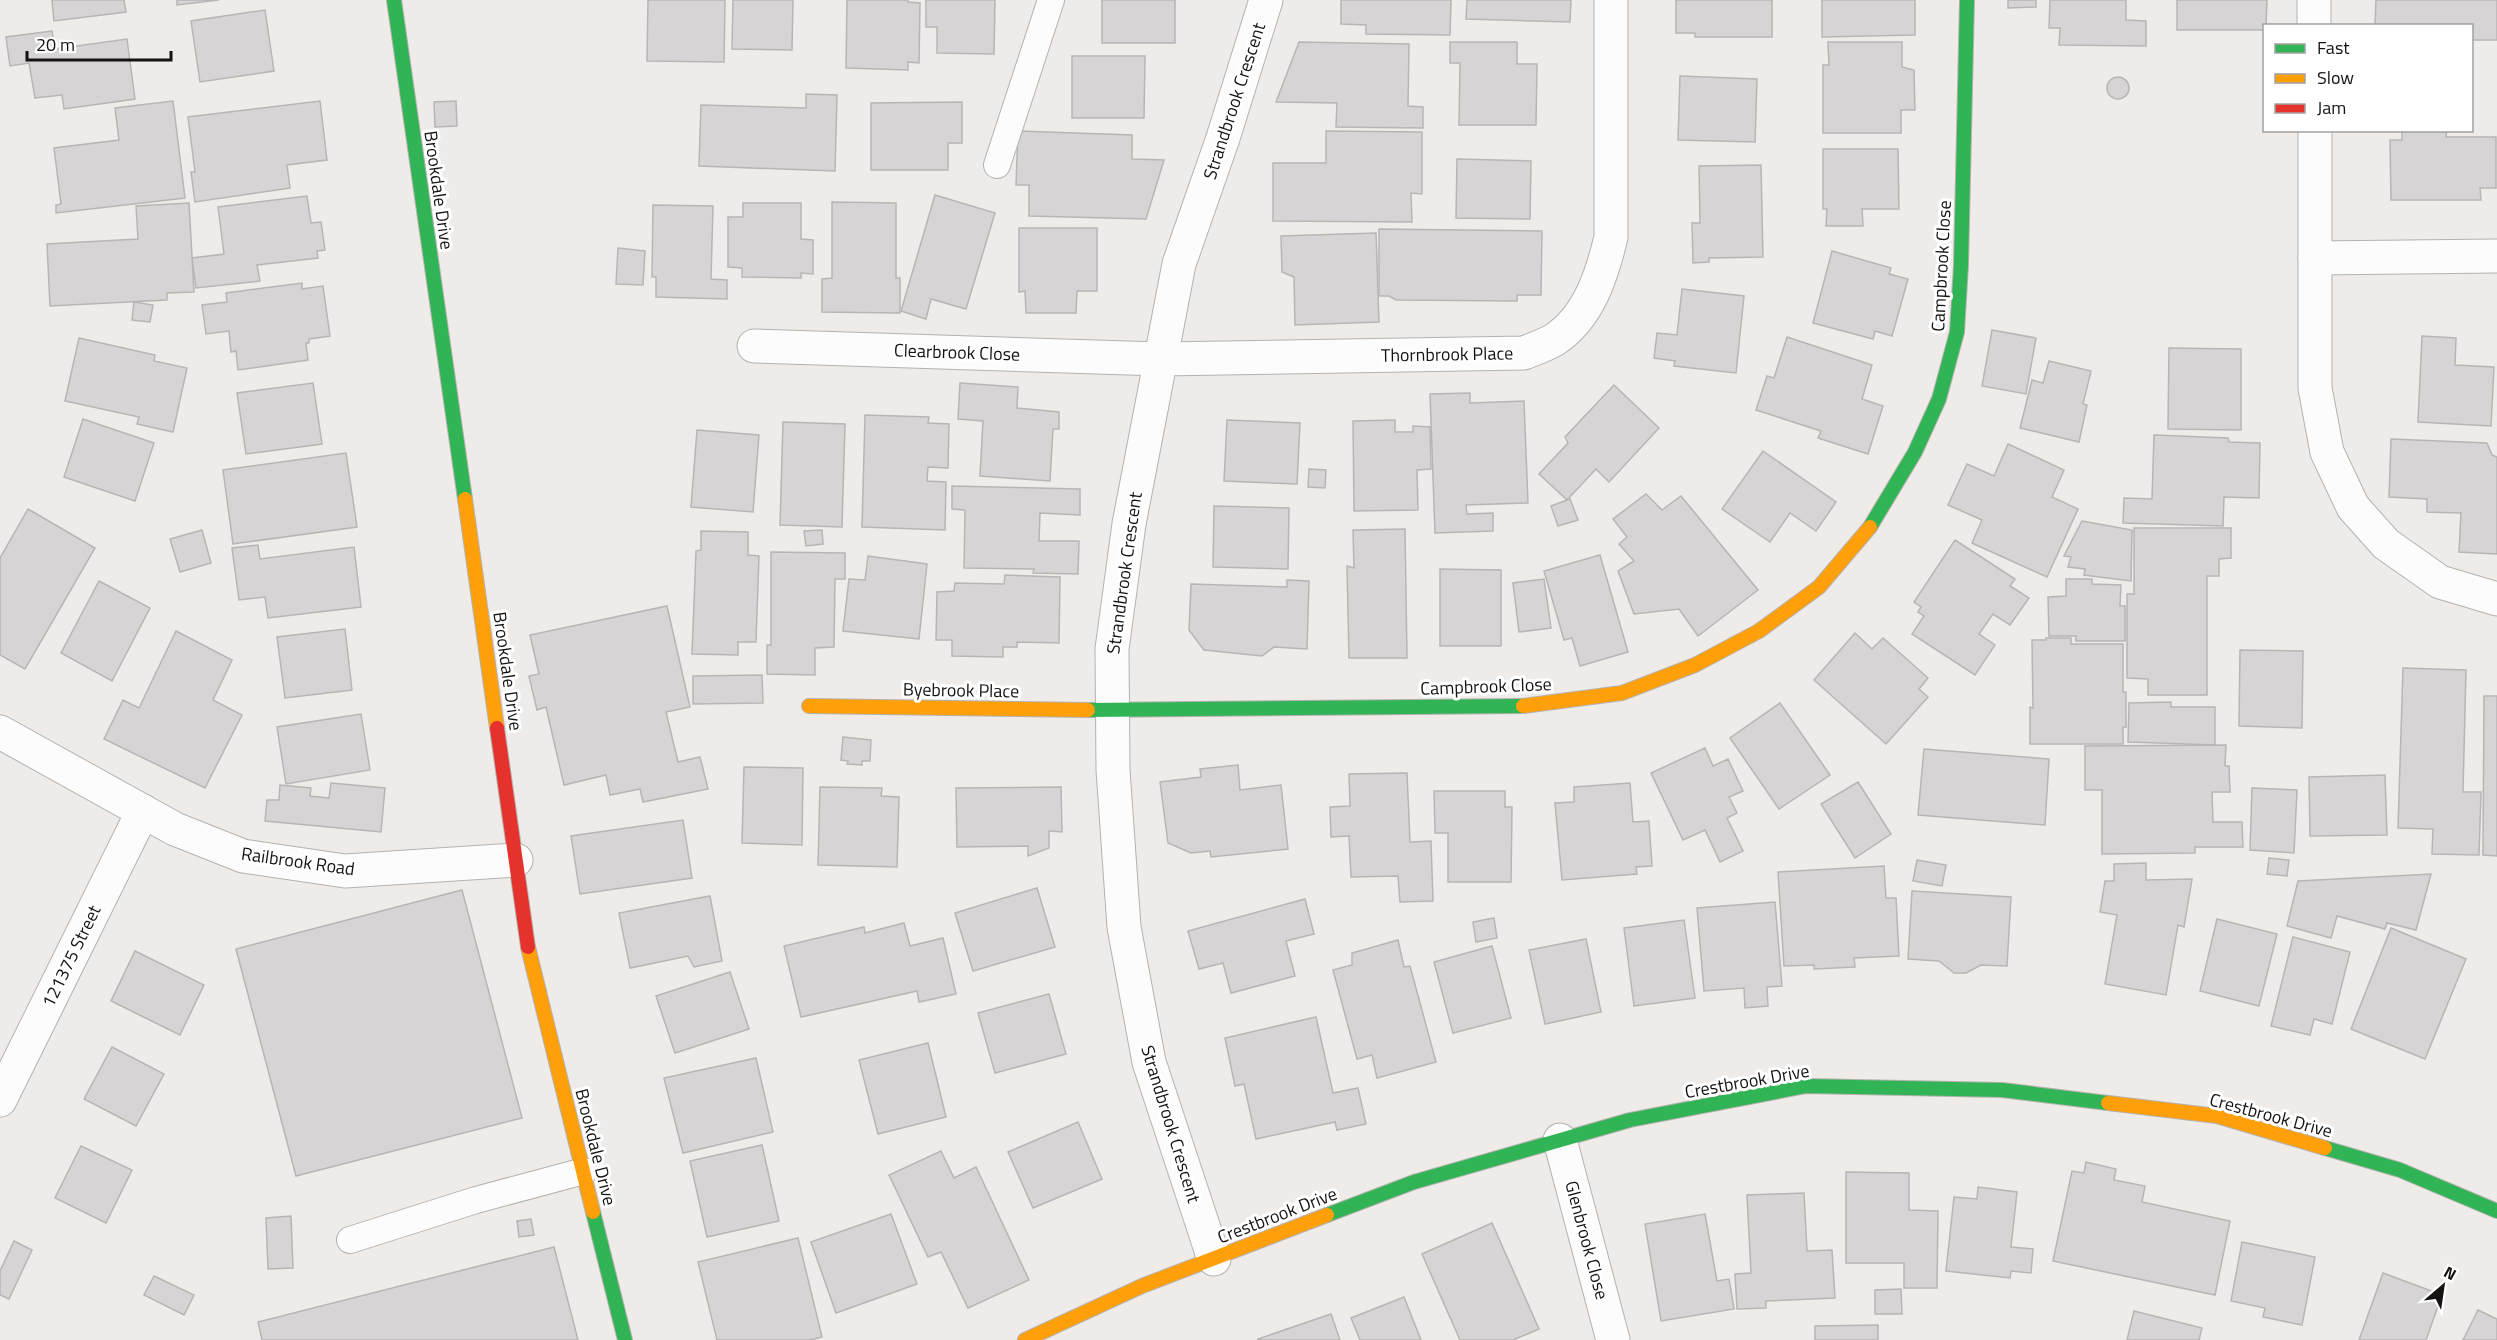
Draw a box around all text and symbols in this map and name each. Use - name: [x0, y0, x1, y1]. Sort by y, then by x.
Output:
- street label: Strandbrook Crescent: [1196, 18, 1272, 183]
- scale bar: [27, 24, 171, 62]
- legend: [2263, 24, 2473, 132]
- text: 20 m: [36, 31, 75, 58]
- text: Fast: [2317, 34, 2350, 61]
- text: Slow: [2317, 64, 2354, 91]
- text: Jam: [2317, 94, 2346, 121]
- street label: Brookdale Drive: [417, 129, 461, 251]
- street label: Campbrook Close: [1924, 200, 1958, 332]
- street label: Clearbrook Close: [893, 336, 1021, 368]
- street label: Thornbrook Place: [1381, 339, 1513, 369]
- street label: Strandbrook Crescent: [1099, 490, 1149, 656]
- street label: Brookdale Drive: [486, 610, 530, 732]
- street label: Campbrook Close: [1420, 670, 1552, 702]
- street label: Byebrook Place: [903, 675, 1019, 705]
- street label: Railbrook Road: [240, 840, 356, 882]
- street label: 121375 Street: [35, 900, 108, 1012]
- street label: Strandbrook Crescent: [1134, 1042, 1208, 1207]
- street label: Crestbrook Drive: [1683, 1057, 1811, 1105]
- street label: Brookdale Drive: [568, 1086, 624, 1208]
- street label: Crestbrook Drive: [2207, 1086, 2335, 1144]
- street label: Glenbrook Close: [1558, 1178, 1616, 1302]
- street label: Crestbrook Drive: [1213, 1180, 1341, 1250]
- north arrow: [2413, 1256, 2473, 1316]
- text: N: [2440, 1260, 2461, 1286]

